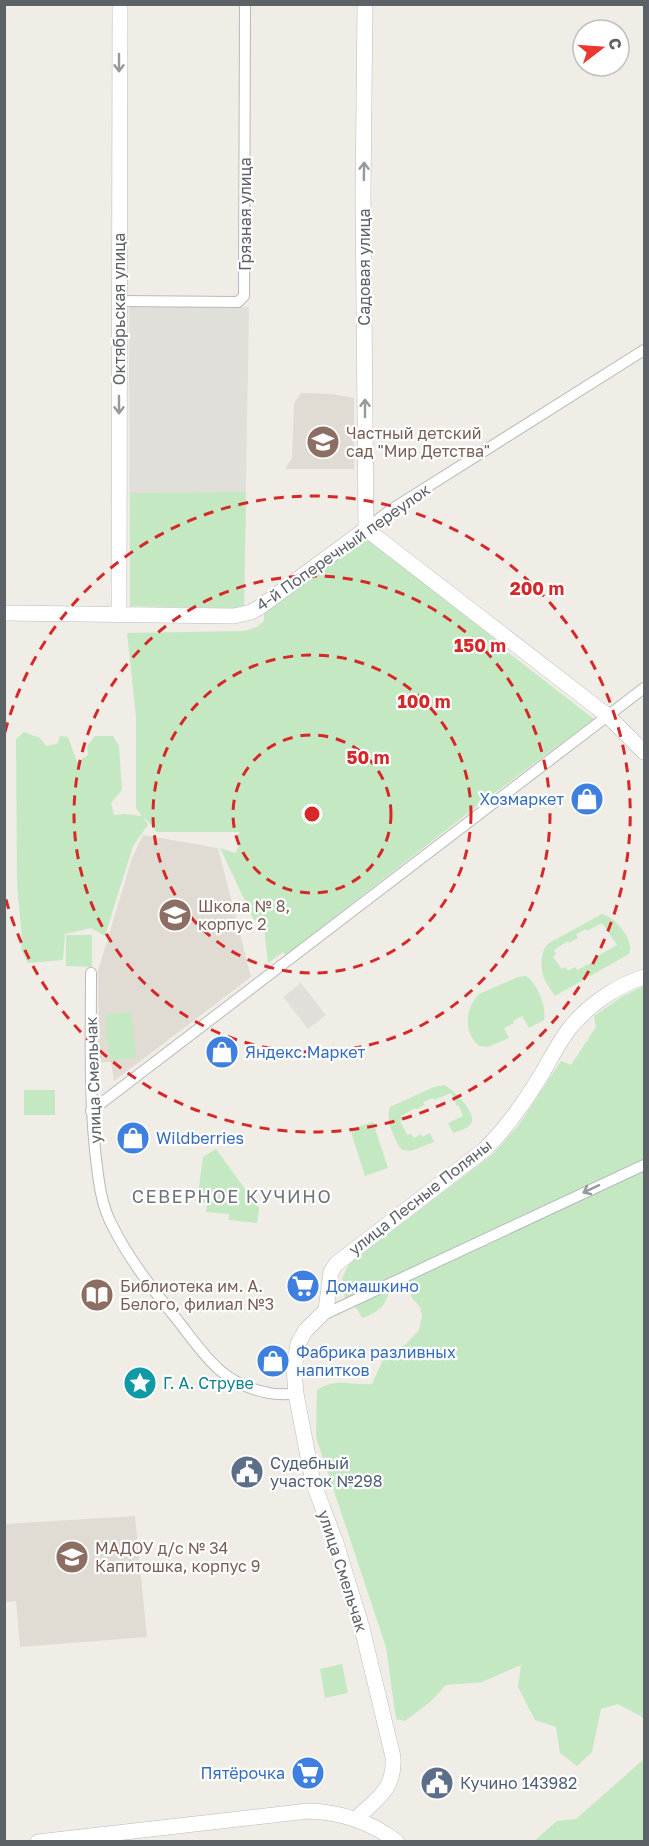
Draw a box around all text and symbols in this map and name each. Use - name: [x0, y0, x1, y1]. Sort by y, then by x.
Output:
- north arrow: [571, 18, 631, 78]
- text: С: [604, 35, 627, 52]
- one-way arrow: [113, 52, 125, 72]
- street label: Грязная улица: [235, 157, 255, 271]
- one-way arrow: [358, 161, 370, 181]
- street label: Садовая улица: [354, 208, 374, 326]
- street label: Октябрьская улица: [109, 233, 129, 385]
- one-way arrow: [113, 394, 125, 414]
- one-way arrow: [359, 398, 371, 418]
- place label: Частный детский сад "Мир Детства": [346, 423, 490, 461]
- school or university icon: Частный детский сад "Мир Детства": [305, 424, 341, 460]
- street label: 4-й Поперечный переулок: [252, 479, 434, 615]
- text: 200 m: [510, 577, 564, 599]
- text: 150 m: [454, 634, 506, 656]
- text: 100 m: [398, 690, 450, 712]
- text: 50 m: [347, 746, 389, 768]
- shop icon: Хозмаркет: [569, 781, 605, 817]
- place label: Хозмаркет: [480, 789, 564, 809]
- centre of rings: [302, 804, 322, 824]
- place label: Школа № 8, корпус 2: [198, 896, 290, 934]
- school or university icon: Школа № 8, корпус 2: [157, 897, 193, 933]
- street label: улица Смельчак: [81, 1016, 105, 1144]
- shop icon: Яндекс.Маркет: [204, 1034, 240, 1070]
- place label: Яндекс.Маркет: [245, 1042, 365, 1062]
- shop icon: Wildberries: [115, 1120, 151, 1156]
- place label: Wildberries: [156, 1128, 244, 1148]
- street label: улица Лесные Поляны: [344, 1135, 496, 1259]
- one-way arrow: [583, 1184, 601, 1196]
- district label: СЕВЕРНОЕ КУЧИНО: [132, 1185, 332, 1207]
- supermarket icon: Домашкино: [285, 1268, 321, 1304]
- place label: Библиотека им. А. Белого, филиал №3: [120, 1276, 274, 1314]
- place label: Домашкино: [326, 1276, 419, 1296]
- library icon: Библиотека им. А. Белого, филиал №3: [79, 1277, 115, 1313]
- place label: Фабрика разливных напитков: [296, 1342, 456, 1380]
- shop icon: Фабрика разливных напитков: [255, 1343, 291, 1379]
- place icon: Г. А. Струве: [122, 1365, 158, 1401]
- place label: Г. А. Струве: [163, 1373, 254, 1393]
- place label: Судебный участок №298: [270, 1453, 382, 1491]
- public building icon: Судебный участок №298: [229, 1454, 265, 1490]
- street label: улица Смельчак: [314, 1507, 372, 1635]
- place label: МАДОУ д/с № 34 Капитошка, корпус 9: [95, 1538, 261, 1576]
- school or university icon: МАДОУ д/с № 34 Капитошка, корпус 9: [54, 1539, 90, 1575]
- supermarket icon: Пятёрочка: [290, 1755, 326, 1791]
- place label: Пятёрочка: [201, 1763, 285, 1783]
- public building icon: Кучино 143982: [419, 1765, 455, 1801]
- place label: Кучино 143982: [460, 1773, 577, 1793]

